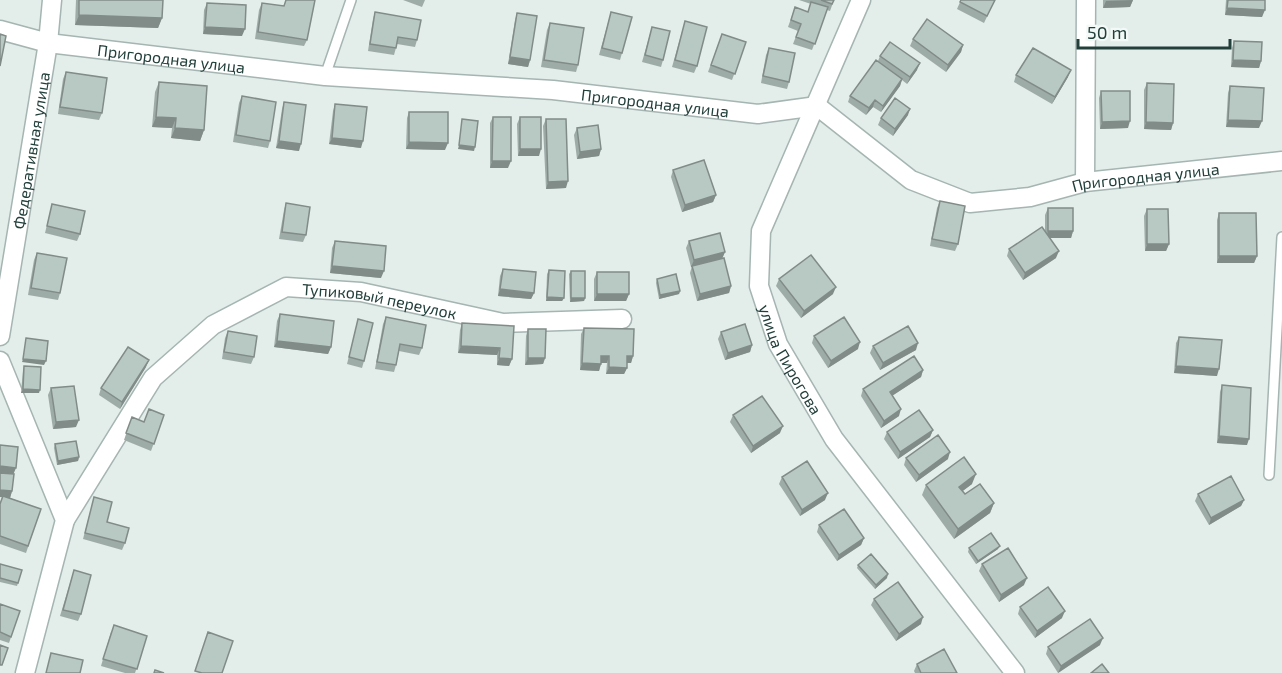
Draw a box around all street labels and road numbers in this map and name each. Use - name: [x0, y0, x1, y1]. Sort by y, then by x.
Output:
- street label: Пригородная улица: [96, 39, 246, 76]
- street label: Федеративная улица: [8, 70, 53, 231]
- street label: Пригородная улица: [580, 84, 730, 120]
- street label: Пригородная улица: [1069, 158, 1220, 195]
- street label: Тупиковый переулок: [302, 279, 459, 322]
- street label: улица Пирогова: [755, 302, 827, 418]

